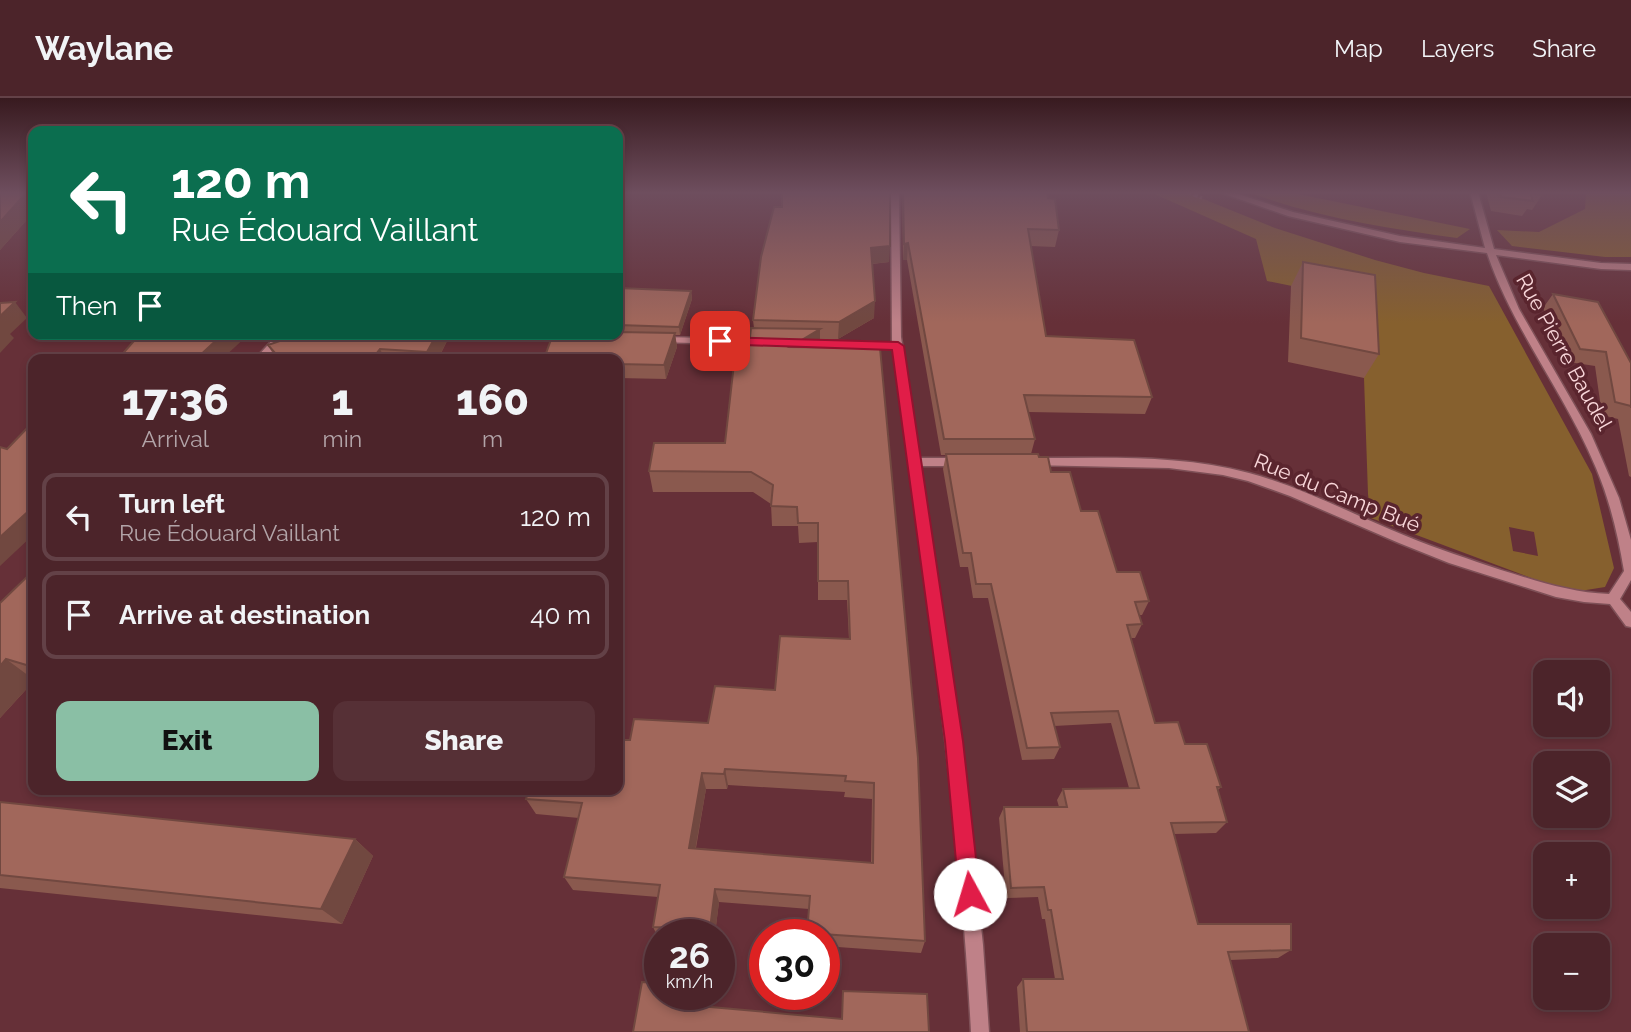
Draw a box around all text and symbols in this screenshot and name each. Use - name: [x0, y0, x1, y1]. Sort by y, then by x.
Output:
- text: Waylane: [35, 29, 173, 68]
- text: Map: [1334, 34, 1383, 63]
- text: Layers: [1421, 34, 1494, 63]
- text: Share: [1532, 34, 1596, 63]
- text: 120 m: [171, 152, 310, 209]
- icon: left: [56, 154, 147, 245]
- text: Rue Édouard Vaillant: [171, 211, 478, 248]
- street label: Rue Pierre Baudel: [1511, 269, 1618, 434]
- icon: arrive: [131, 287, 169, 325]
- text: Then: [56, 291, 117, 321]
- pin: [690, 311, 750, 371]
- icon: arrive: [701, 322, 739, 360]
- text: 17:36: [122, 376, 229, 425]
- text: 1: [332, 376, 353, 425]
- text: 160: [456, 376, 529, 425]
- text: Arrival: [142, 425, 209, 452]
- text: min: [323, 425, 362, 452]
- text: m: [482, 425, 503, 452]
- street label: Rue du Camp Bué: [1251, 448, 1424, 537]
- text: Turn left: [119, 489, 225, 519]
- icon: left: [60, 498, 98, 536]
- text: 120 m: [520, 502, 591, 532]
- text: Rue Édouard Vaillant: [119, 519, 340, 546]
- icon: arrive: [60, 596, 98, 634]
- text: Arrive at destination: [119, 600, 370, 630]
- text: 40 m: [530, 600, 591, 630]
- map controls: [1533, 660, 1610, 1010]
- button: sound: [1533, 660, 1610, 737]
- button: Exit: [56, 701, 319, 781]
- button: Share: [333, 701, 595, 781]
- button: layers: [1533, 751, 1610, 828]
- button: +: [1533, 842, 1610, 919]
- position arrow: [933, 857, 1007, 931]
- speed limit sign: 30: [749, 919, 840, 1010]
- button: −: [1533, 933, 1610, 1010]
- text: 26: [669, 935, 710, 976]
- text: km/h: [666, 971, 713, 992]

